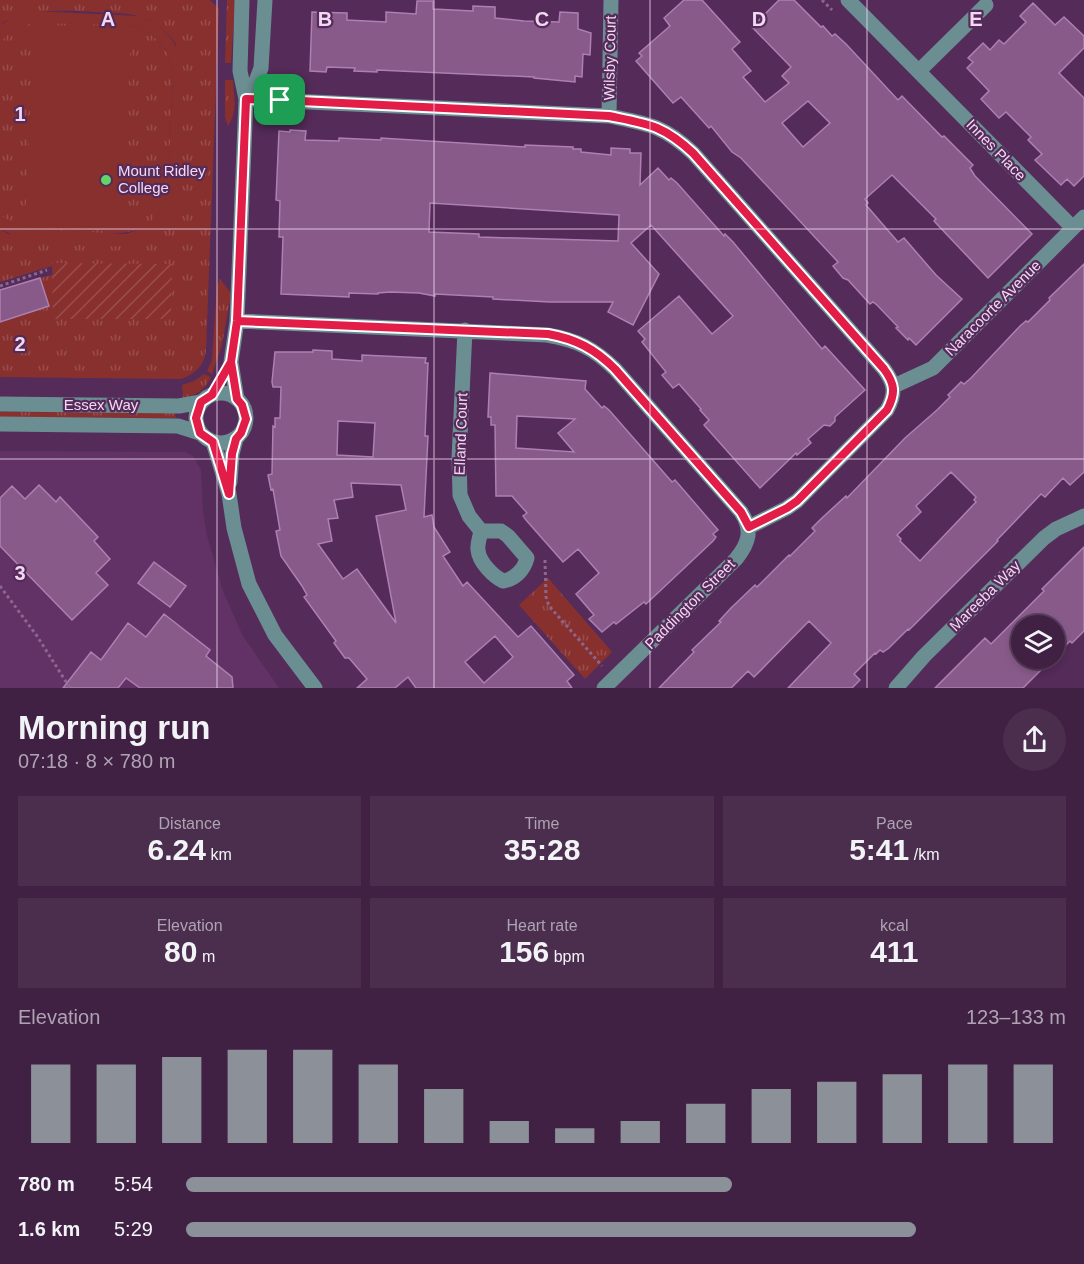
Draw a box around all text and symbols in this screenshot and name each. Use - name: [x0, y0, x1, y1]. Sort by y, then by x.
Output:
- text: A: [101, 8, 115, 30]
- text: B: [318, 8, 332, 30]
- text: C: [535, 8, 549, 30]
- text: D: [752, 8, 766, 30]
- text: E: [969, 8, 983, 30]
- street label: Wilsby Court: [600, 15, 619, 101]
- pin: [254, 74, 305, 125]
- icon: arrive: [263, 83, 296, 116]
- text: 1: [14, 103, 26, 125]
- street label: Innes Place: [963, 116, 1030, 184]
- place label: Mount Ridley College: [118, 162, 206, 196]
- marker: Mount Ridley College: [99, 173, 113, 187]
- street label: Naracoorte Avenue: [941, 256, 1044, 359]
- text: 2: [14, 333, 26, 355]
- street label: Elland Court: [451, 392, 470, 476]
- street label: Essex Way: [64, 396, 139, 413]
- street label: Paddington Street: [641, 555, 739, 652]
- street label: Mareeba Way: [946, 556, 1024, 634]
- text: 3: [14, 562, 26, 584]
- map controls: [1011, 615, 1065, 669]
- button: layers: [1011, 615, 1065, 669]
- button: share: [1003, 708, 1066, 771]
- text: Morning run: [18, 709, 210, 746]
- text: 07:18 · 8 × 780 m: [18, 750, 175, 772]
- text: Distance: [159, 815, 221, 832]
- text: Time: [525, 815, 559, 832]
- text: Pace: [876, 815, 913, 832]
- text: 6.24: [148, 833, 206, 866]
- text: 35:28: [504, 833, 580, 866]
- text: 5:41: [849, 833, 909, 866]
- text: km: [206, 846, 232, 863]
- text: /km: [909, 846, 939, 863]
- text: Elevation: [157, 917, 223, 934]
- text: Heart rate: [506, 917, 578, 934]
- text: kcal: [880, 917, 909, 934]
- text: 80: [164, 935, 197, 968]
- text: 156: [499, 935, 549, 968]
- text: 411: [870, 935, 919, 968]
- text: m: [197, 948, 215, 965]
- text: bpm: [549, 948, 585, 965]
- text: Elevation: [18, 1006, 100, 1028]
- text: 123–133 m: [966, 1006, 1066, 1028]
- text: 780 m: [18, 1173, 75, 1195]
- text: 5:54: [114, 1173, 153, 1195]
- text: 1.6 km: [18, 1218, 80, 1240]
- text: 5:29: [114, 1218, 153, 1240]

